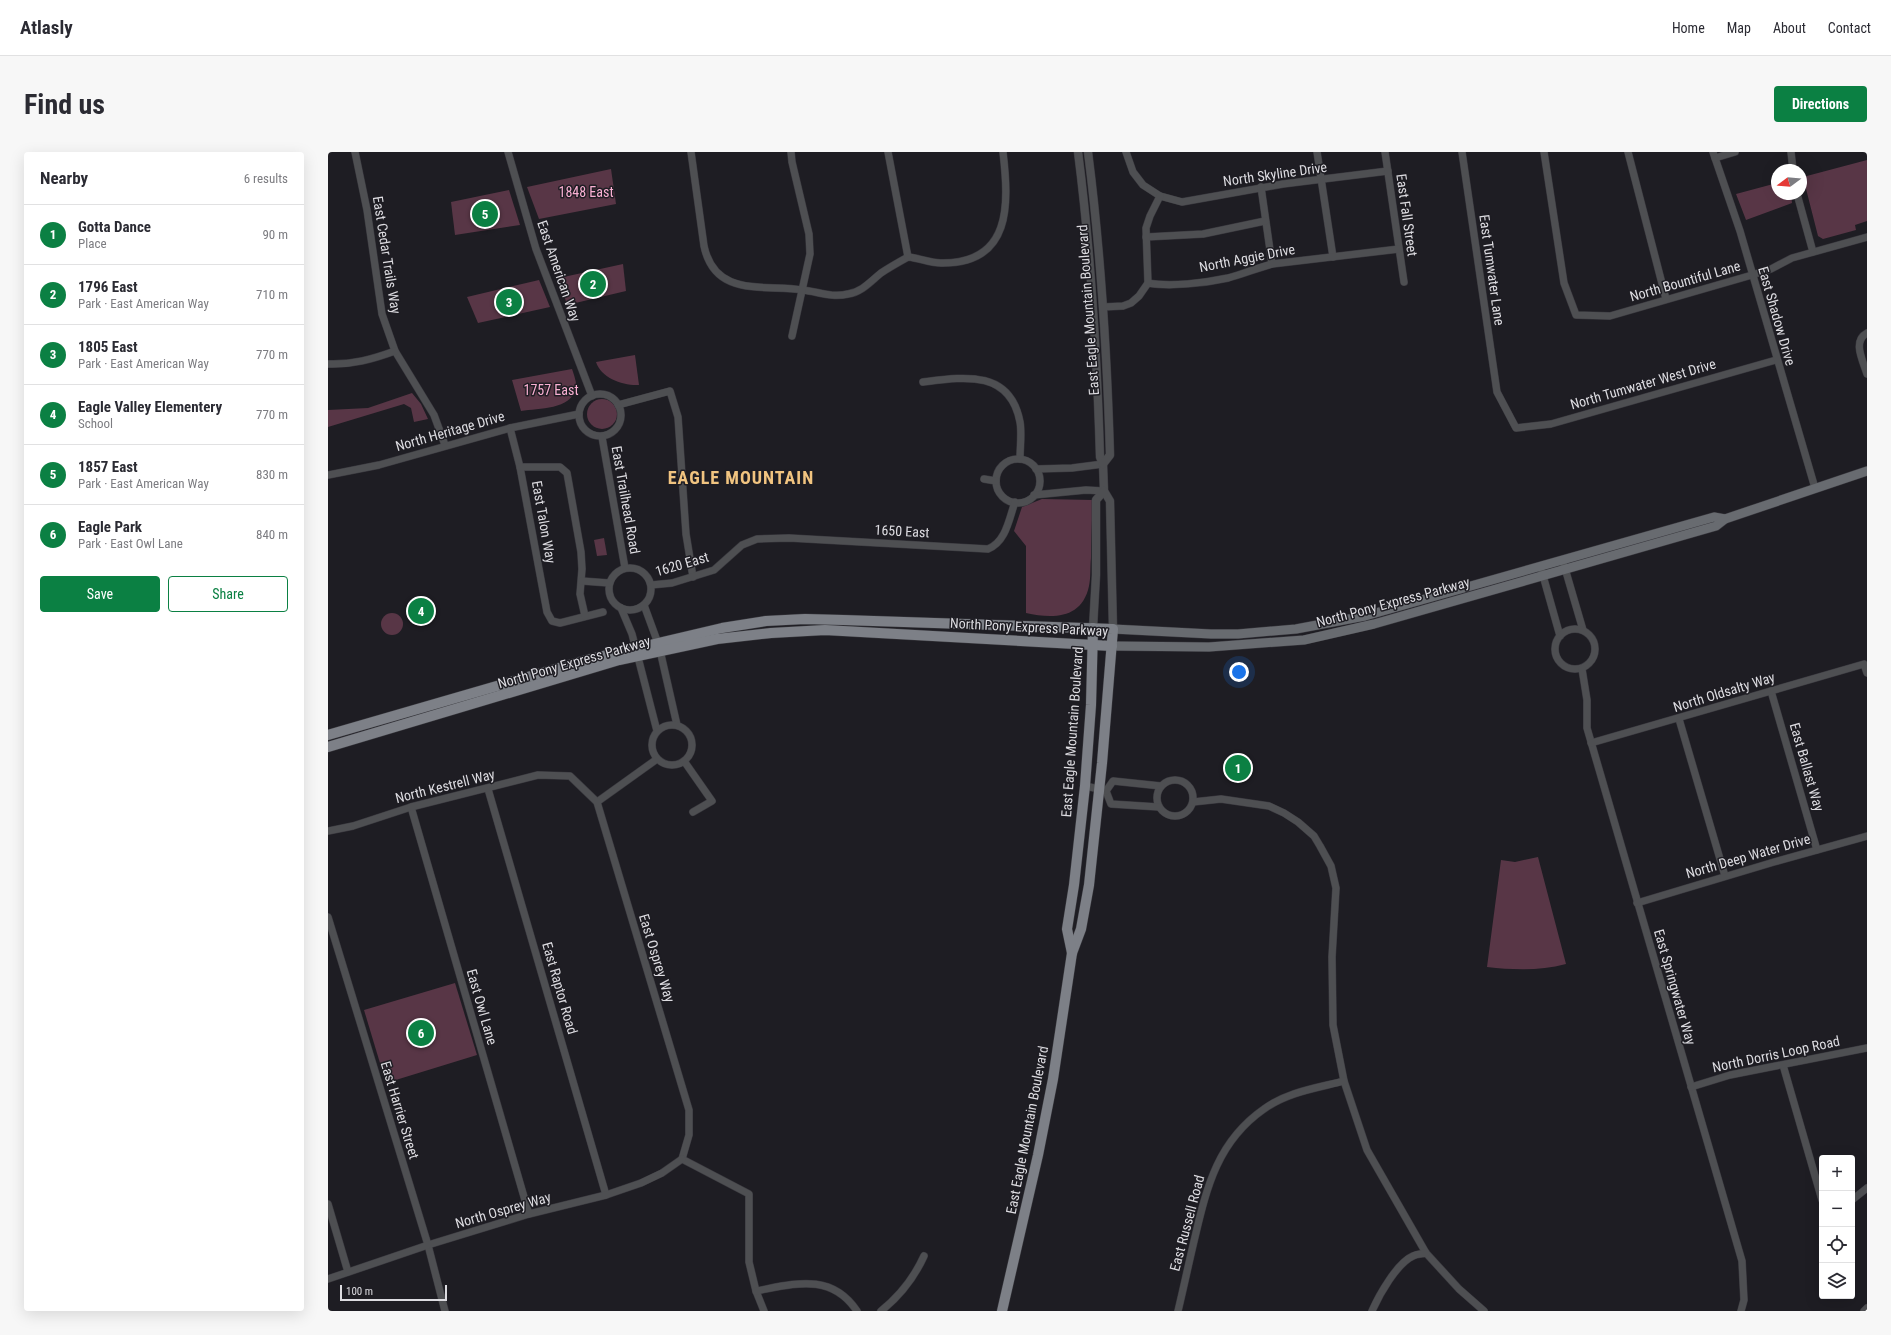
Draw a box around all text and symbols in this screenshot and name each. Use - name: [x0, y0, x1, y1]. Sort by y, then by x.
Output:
- text: Atlasly: [20, 16, 73, 39]
- text: Home: [1672, 20, 1705, 36]
- text: Map: [1727, 20, 1751, 36]
- text: About: [1773, 20, 1806, 36]
- text: Contact: [1828, 20, 1871, 36]
- button: Directions: [1774, 86, 1867, 122]
- text: Find us: [24, 88, 105, 121]
- street label: North Skyline Drive: [1222, 159, 1328, 189]
- north arrow: [1771, 164, 1807, 200]
- text: Nearby: [40, 168, 88, 188]
- text: 6 results: [244, 171, 288, 186]
- street label: East Fall Street: [1393, 173, 1421, 257]
- park label: 1848 East: [558, 184, 614, 200]
- street label: East Cedar Trails Way: [370, 195, 404, 315]
- pin: 5: [472, 199, 498, 229]
- street label: East Tumwater Lane: [1476, 214, 1508, 327]
- text: Gotta Dance: [78, 218, 151, 236]
- street label: East American Way: [534, 218, 584, 324]
- street label: East Eagle Mountain Boulevard: [1074, 224, 1102, 396]
- text: 1: [50, 227, 56, 242]
- text: 90 m: [262, 227, 288, 242]
- text: Place: [78, 236, 107, 251]
- street label: North Aggie Drive: [1198, 241, 1297, 275]
- street label: North Bountiful Lane: [1628, 257, 1743, 304]
- street label: East Shadow Drive: [1755, 265, 1799, 368]
- pin: 2: [580, 269, 606, 299]
- text: 1796 East: [78, 278, 138, 296]
- text: 2: [50, 287, 56, 302]
- text: 710 m: [256, 287, 288, 302]
- pin: 3: [496, 287, 522, 317]
- text: Park · East American Way: [78, 296, 209, 311]
- text: 1805 East: [78, 338, 138, 356]
- text: 3: [50, 347, 56, 362]
- text: 770 m: [256, 347, 288, 362]
- street label: North Tumwater West Drive: [1568, 355, 1718, 412]
- text: Park · East American Way: [78, 356, 209, 371]
- park label: 1757 East: [523, 382, 579, 398]
- text: Eagle Valley Elementery: [78, 398, 222, 416]
- text: 4: [50, 407, 56, 422]
- text: 770 m: [256, 407, 288, 422]
- street label: North Heritage Drive: [394, 408, 507, 454]
- text: School: [78, 416, 113, 431]
- street label: East Trailhead Road: [609, 445, 643, 555]
- text: 1857 East: [78, 458, 138, 476]
- text: 5: [50, 467, 56, 482]
- text: 830 m: [256, 467, 288, 482]
- district label: EAGLE MOUNTAIN: [668, 467, 814, 488]
- text: Park · East American Way: [78, 476, 209, 491]
- street label: East Talon Way: [529, 480, 559, 565]
- text: Eagle Park: [78, 518, 142, 536]
- street label: 1650 East: [874, 522, 930, 540]
- text: 6: [50, 527, 56, 542]
- text: 840 m: [256, 527, 288, 542]
- text: Park · East Owl Lane: [78, 536, 183, 551]
- street label: 1620 East: [653, 549, 711, 579]
- street label: North Pony Express Parkway: [1315, 574, 1472, 630]
- button: Save: [40, 576, 160, 612]
- button: Share: [168, 576, 288, 612]
- pin: 4: [408, 596, 434, 626]
- street label: North Pony Express Parkway: [950, 615, 1109, 639]
- street label: North Pony Express Parkway: [496, 632, 652, 691]
- street label: East Eagle Mountain Boulevard: [1058, 646, 1086, 818]
- your location: [1229, 662, 1249, 682]
- street label: North Oldsalty Way: [1671, 669, 1777, 715]
- street label: East Ballast Way: [1787, 721, 1827, 813]
- pin: 1: [1225, 753, 1251, 783]
- street label: North Kestrell Way: [393, 766, 497, 806]
- street label: North Deep Water Drive: [1684, 830, 1813, 881]
- street label: East Osprey Way: [636, 912, 678, 1004]
- street label: East Springwater Way: [1651, 927, 1699, 1047]
- street label: East Raptor Road: [539, 940, 581, 1036]
- street label: East Owl Lane: [464, 967, 501, 1047]
- pin: 6: [408, 1018, 434, 1048]
- street label: North Dorris Loop Road: [1711, 1033, 1841, 1075]
- street label: East Eagle Mountain Boulevard: [1003, 1045, 1051, 1215]
- street label: East Harrier Street: [378, 1059, 422, 1161]
- map controls: [1819, 1155, 1855, 1299]
- button: +: [1819, 1155, 1855, 1191]
- street label: East Russell Road: [1167, 1173, 1207, 1273]
- street label: North Osprey Way: [453, 1189, 553, 1231]
- button: −: [1819, 1191, 1855, 1227]
- button: locate: [1819, 1227, 1855, 1263]
- button: layers: [1819, 1263, 1855, 1299]
- scale bar: [340, 1283, 447, 1302]
- text: 100 m: [346, 1285, 373, 1298]

